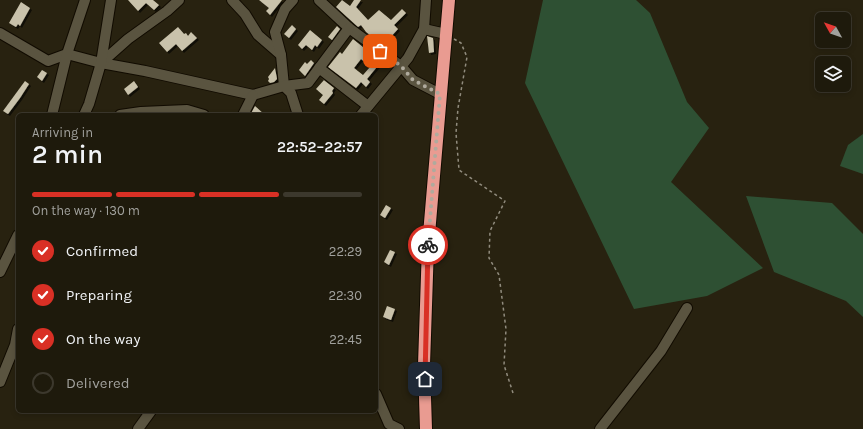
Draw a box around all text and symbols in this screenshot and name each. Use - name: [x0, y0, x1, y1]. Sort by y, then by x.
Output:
- north arrow: [815, 12, 851, 48]
- map controls: [815, 12, 851, 92]
- pin: [363, 34, 397, 68]
- icon: bag: [369, 40, 391, 62]
- button: layers: [815, 56, 851, 92]
- text: Arriving in: [32, 125, 93, 140]
- text: 22:52–22:57: [277, 138, 362, 156]
- text: 2 min: [32, 139, 103, 170]
- text: On the way · 130 m: [32, 203, 140, 218]
- courier: [408, 225, 448, 265]
- icon: bike: [417, 234, 439, 256]
- icon: check: [32, 240, 54, 262]
- text: Confirmed: [66, 242, 138, 260]
- text: 22:29: [329, 244, 362, 259]
- icon: check: [32, 284, 54, 306]
- text: Preparing: [66, 286, 132, 304]
- text: 22:30: [329, 288, 362, 303]
- icon: check: [32, 328, 54, 350]
- text: On the way: [66, 330, 140, 348]
- text: 22:45: [329, 332, 362, 347]
- pin: [408, 362, 442, 396]
- icon: home: [414, 368, 436, 390]
- text: Delivered: [66, 374, 130, 392]

